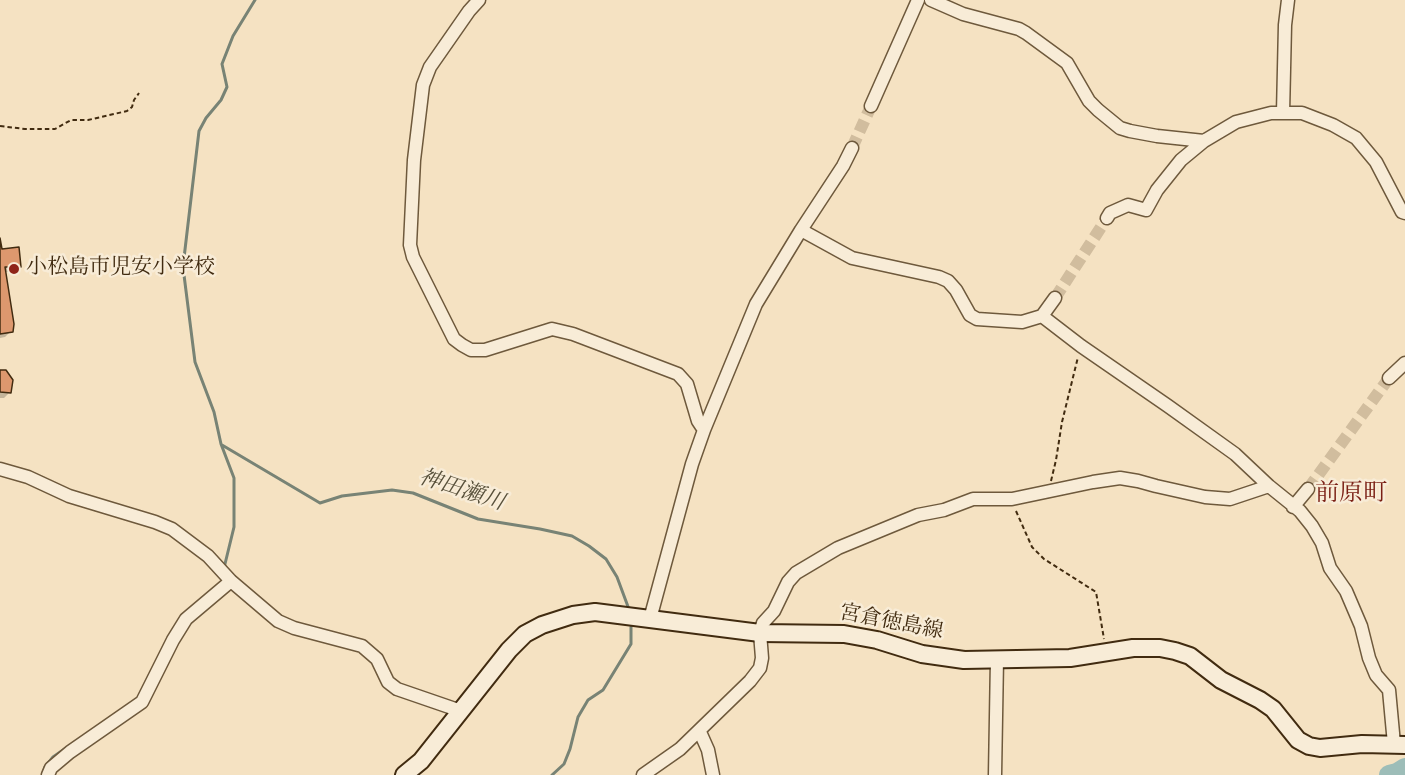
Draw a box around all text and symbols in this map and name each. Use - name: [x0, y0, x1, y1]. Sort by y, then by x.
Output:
- place label: 小松島市児安小学校: [26, 256, 215, 282]
- marker: 小松島市児安小学校: [7, 262, 21, 276]
- water label: 神田瀬川: [415, 466, 507, 518]
- district label: 前原町: [1315, 482, 1387, 510]
- street label: 宮倉徳島線: [837, 602, 945, 646]

